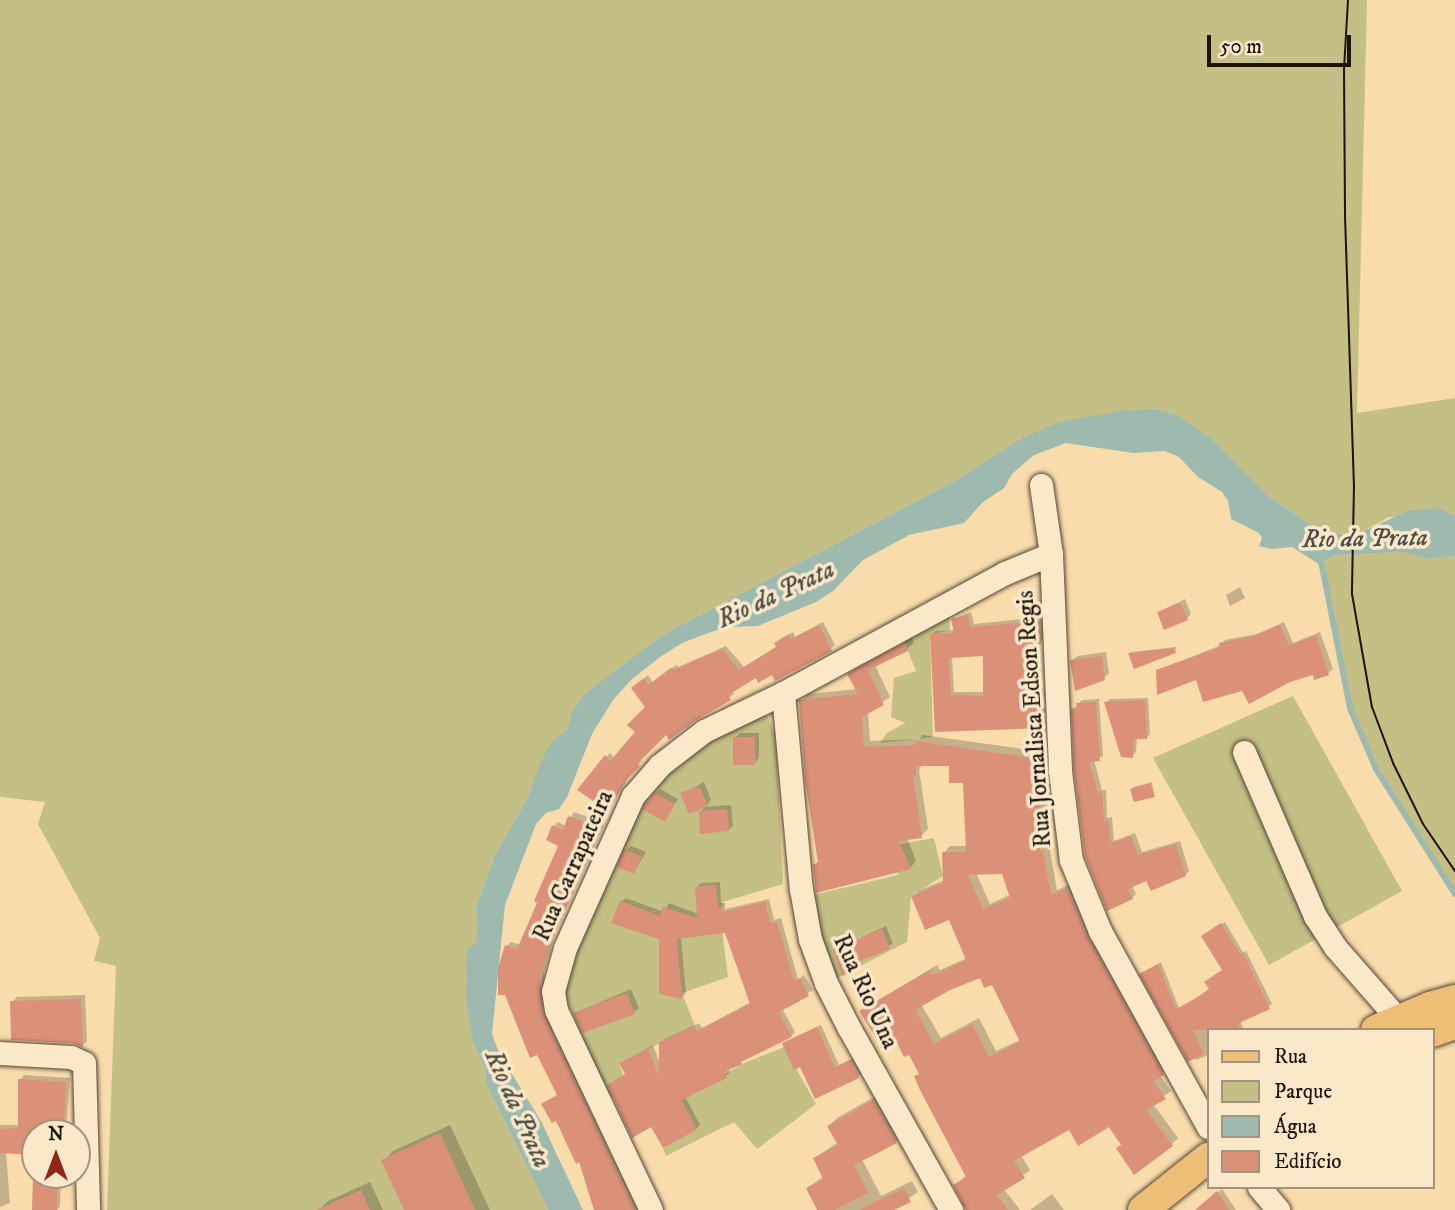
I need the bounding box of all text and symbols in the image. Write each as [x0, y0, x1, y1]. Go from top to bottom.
scale bar [1210, 21, 1354, 65]
text: 50 m [1220, 34, 1262, 60]
water label: Rio da Prata [1302, 522, 1428, 556]
water label: Rio da Prata [712, 554, 840, 636]
street label: Rua Jornalista Edson Regis [1012, 589, 1058, 849]
street label: Rua Carrapateira [528, 786, 620, 946]
street label: Rua Rio Una [826, 930, 904, 1054]
legend [1206, 1028, 1434, 1189]
text: Rua [1274, 1044, 1307, 1070]
water label: Rio da Prata [477, 1045, 557, 1173]
text: Parque [1274, 1079, 1332, 1105]
text: Água [1274, 1114, 1317, 1140]
north arrow [21, 1119, 91, 1189]
text: N [48, 1123, 64, 1146]
text: Edifício [1274, 1149, 1342, 1175]

